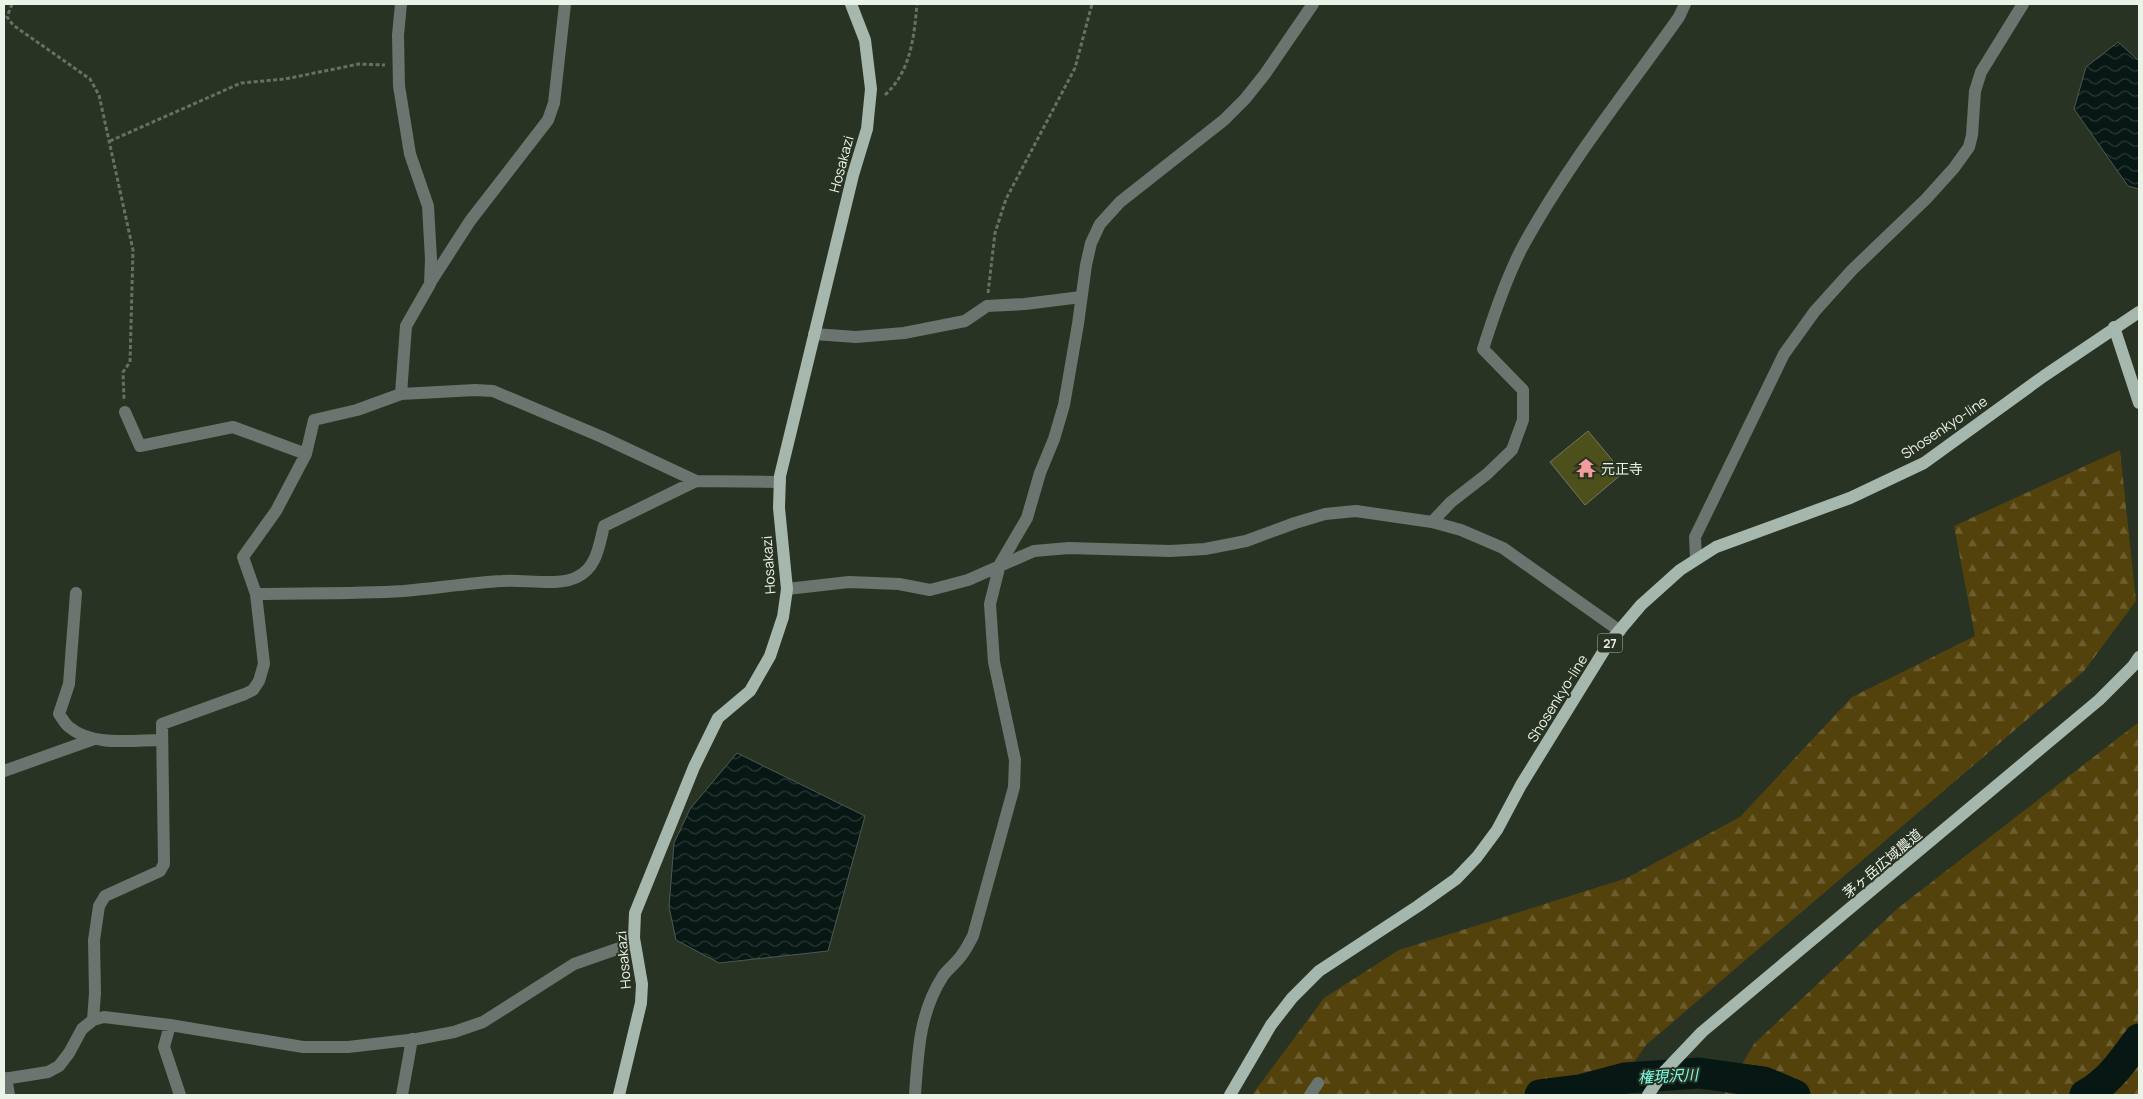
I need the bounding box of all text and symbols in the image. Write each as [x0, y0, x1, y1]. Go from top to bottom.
street label: Hosakazi [824, 133, 858, 195]
street label: Shosenkyo-line [1897, 391, 1991, 463]
temple icon: 元正寺 [1575, 457, 1597, 479]
place label: 元正寺 [1601, 459, 1643, 478]
street label: Hosakazi [756, 535, 780, 595]
road number: 27 [1598, 634, 1622, 652]
street label: Shosenkyo-line [1522, 651, 1592, 745]
street label: 茅ヶ岳広域農道 [1838, 824, 1926, 902]
street label: Hosakazi [611, 930, 635, 990]
water label: 権現沢川 [1637, 1064, 1700, 1088]

